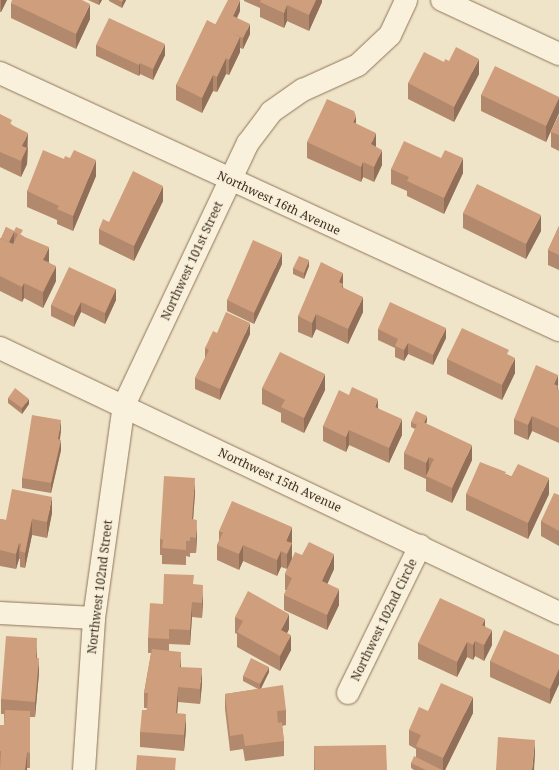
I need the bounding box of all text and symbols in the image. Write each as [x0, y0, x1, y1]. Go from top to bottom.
street label: Northwest 16th Avenue [215, 168, 343, 238]
street label: Northwest 101st Street [158, 199, 226, 323]
street label: Northwest 15th Avenue [216, 445, 344, 515]
street label: Northwest 102nd Street [85, 519, 115, 655]
street label: Northwest 102nd Circle [348, 556, 420, 684]

